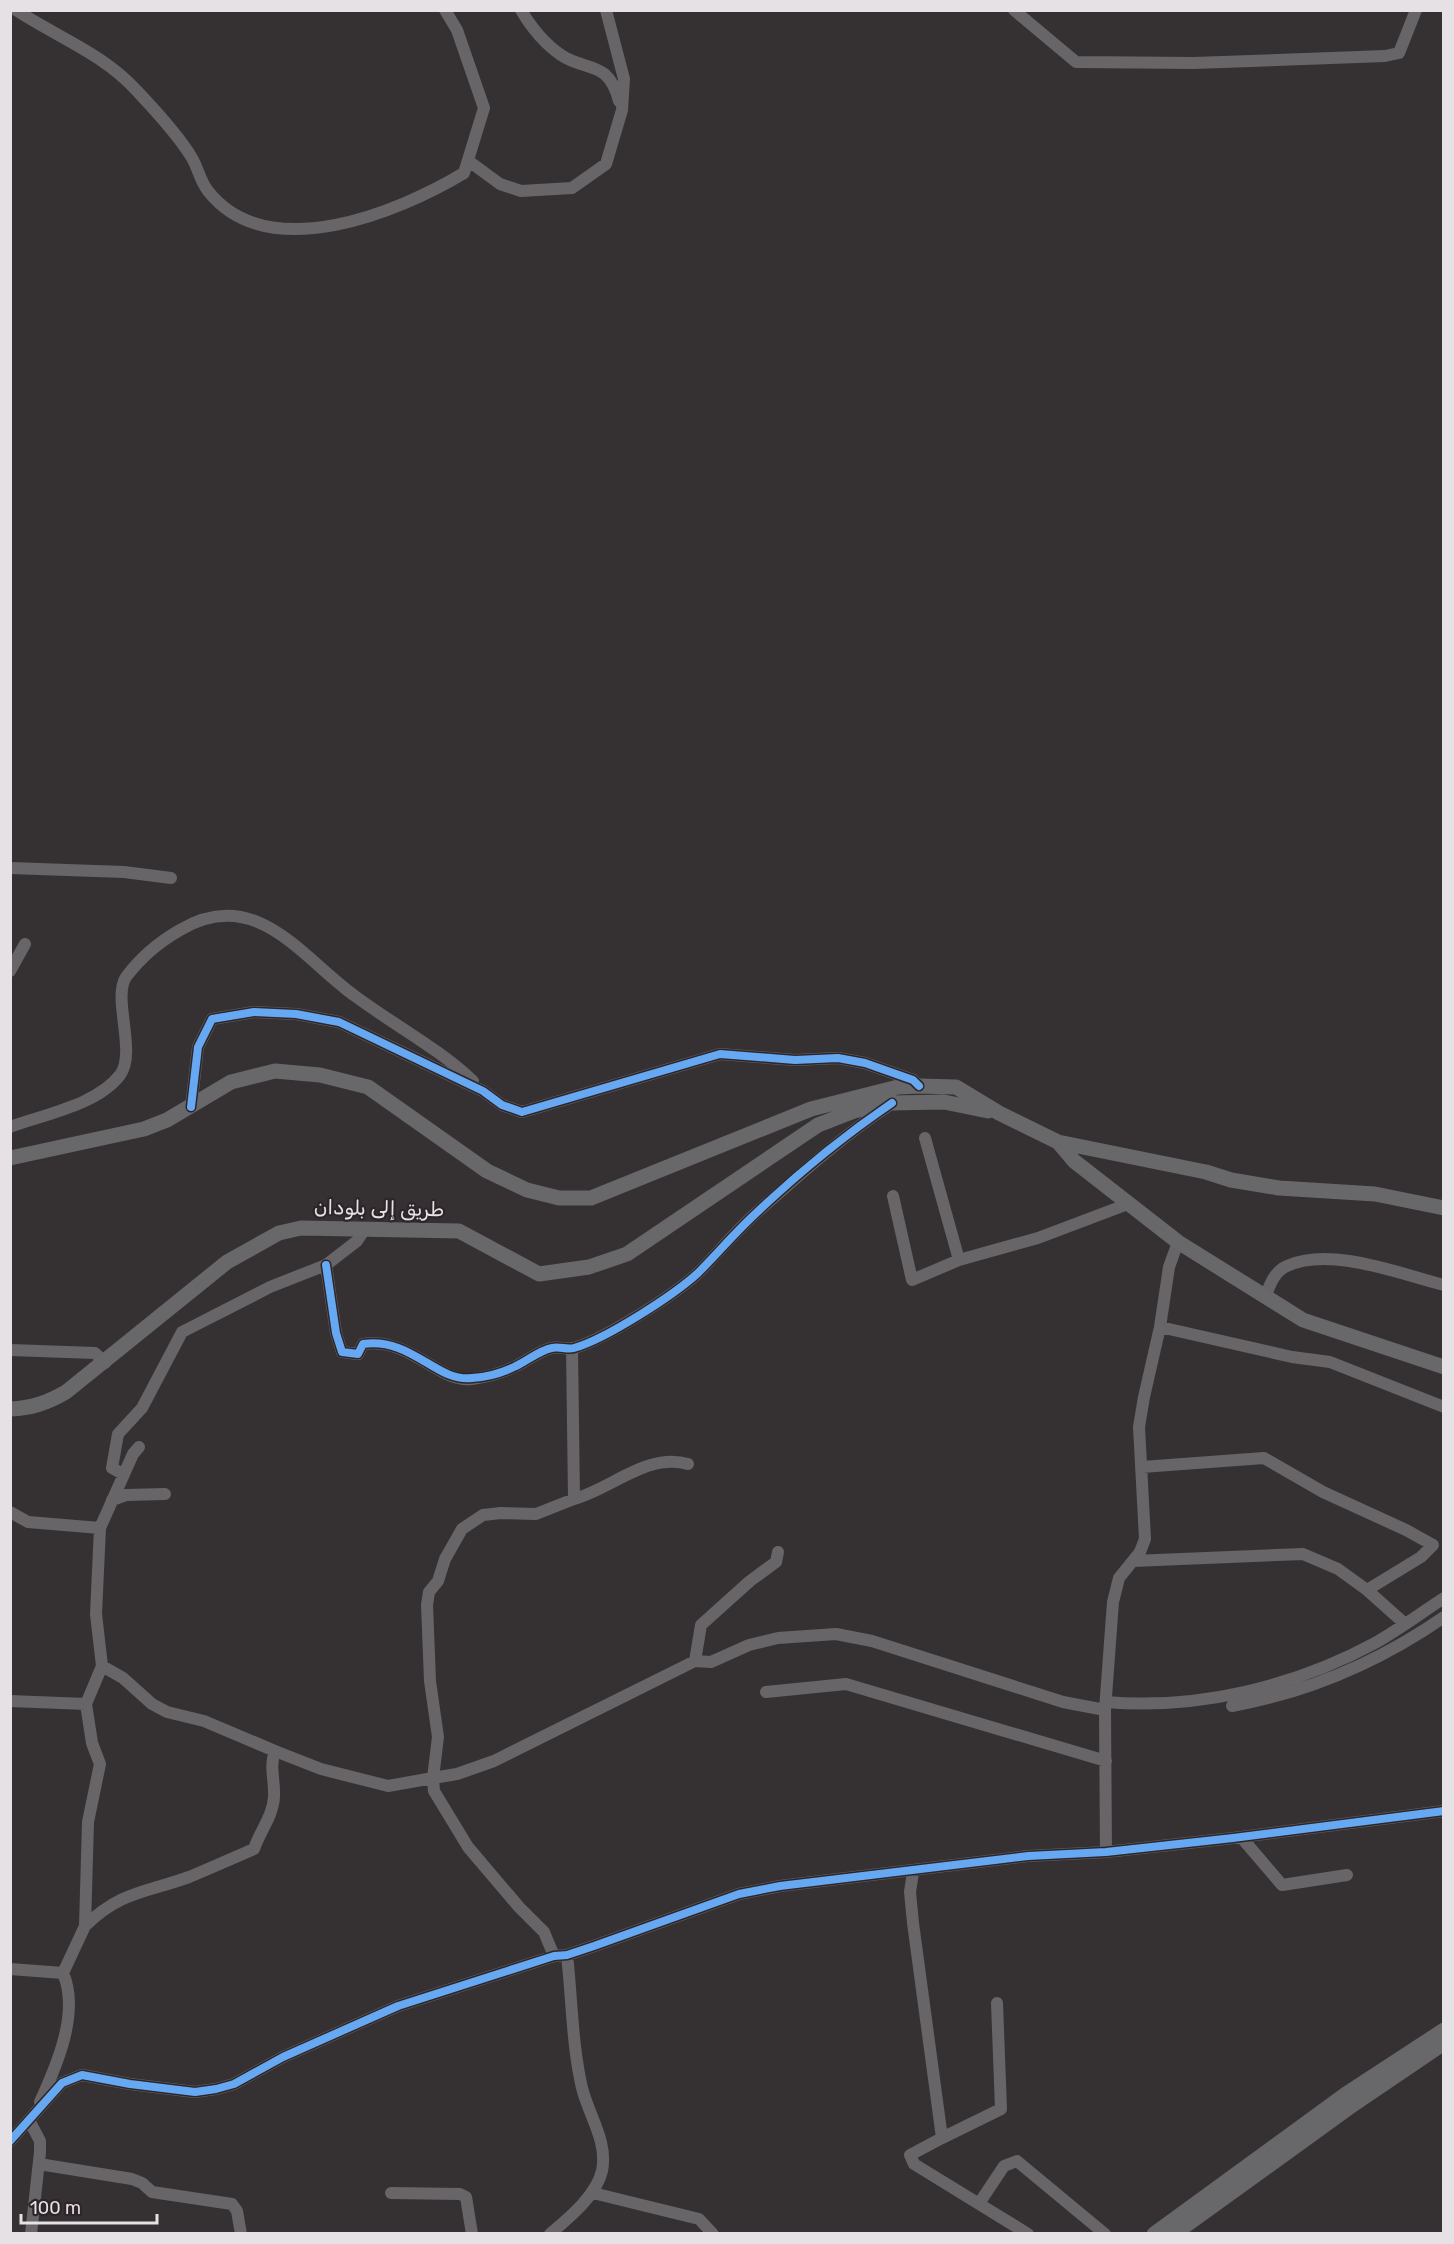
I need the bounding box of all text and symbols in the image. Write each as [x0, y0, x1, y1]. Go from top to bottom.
street label: طريق إلى بلودان [314, 1195, 444, 1221]
scale bar [21, 2187, 158, 2225]
text: 100 m [30, 2197, 81, 2219]

